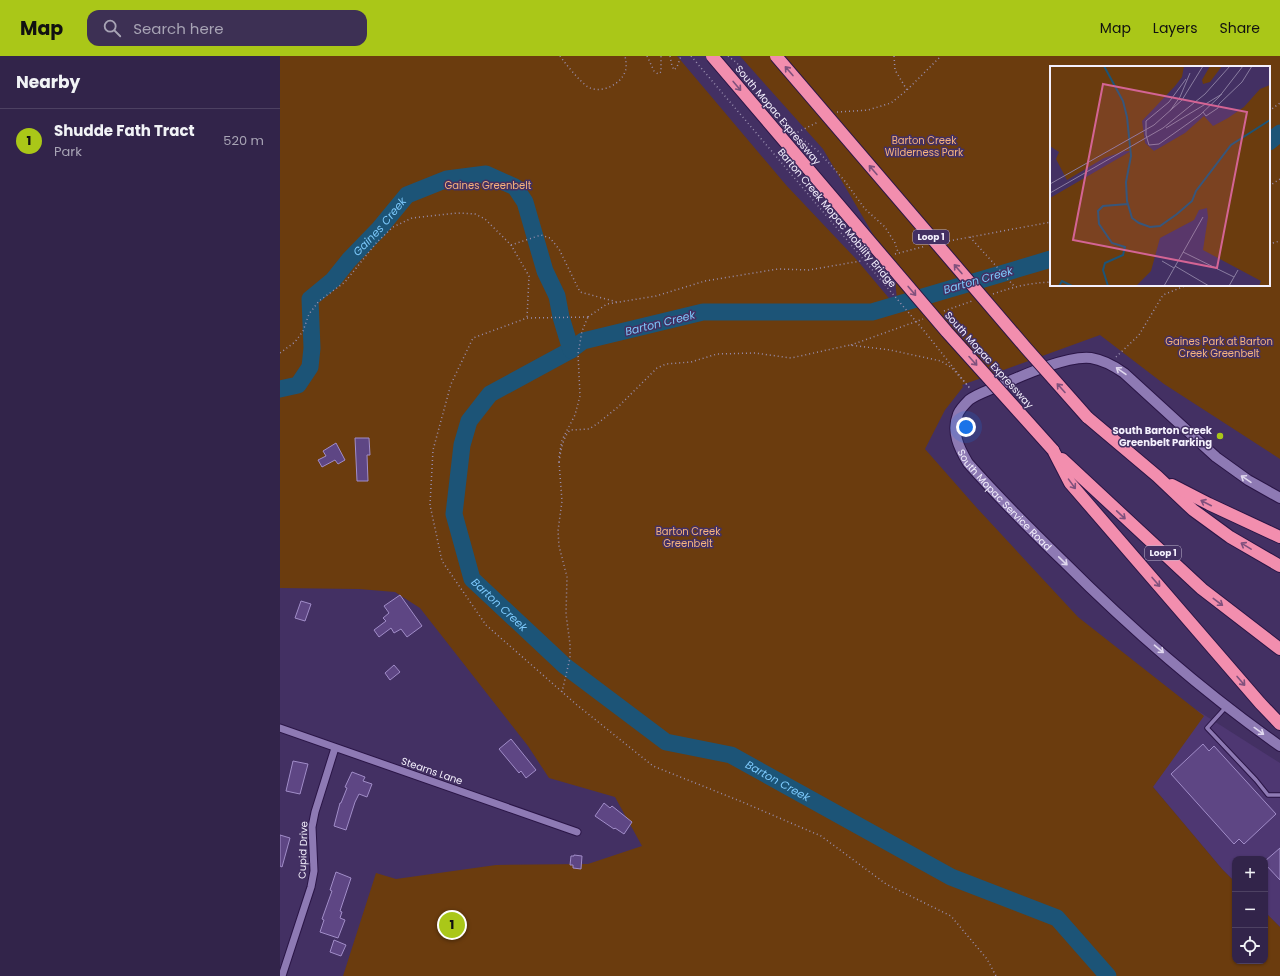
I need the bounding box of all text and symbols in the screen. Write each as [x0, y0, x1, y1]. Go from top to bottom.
search box [87, 10, 367, 46]
text: Map [20, 15, 63, 42]
icon: search [101, 17, 123, 39]
text: Search here [133, 18, 224, 39]
text: Map [1100, 18, 1131, 38]
text: Layers [1153, 18, 1197, 38]
text: Share [1219, 18, 1260, 38]
street label: South Mopac Expressway [732, 62, 825, 168]
one-way arrow [785, 66, 794, 76]
inset map [1050, 66, 1270, 286]
text: Nearby [16, 70, 80, 94]
one-way arrow [733, 80, 742, 91]
text: Shudde Fath Tract [54, 120, 195, 141]
text: 1 [27, 131, 31, 150]
text: 520 m [223, 131, 264, 150]
park label: Barton Creek Wilderness Park [885, 133, 964, 160]
text: Park [54, 142, 82, 161]
street label: Barton Creek Mopac Mobility Bridge [774, 145, 900, 291]
one-way arrow [869, 164, 878, 175]
park label: Gaines Greenbelt [445, 178, 532, 193]
water label: Gaines Creek [349, 193, 411, 259]
road number: Loop 1 [913, 230, 949, 244]
water label: Barton Creek [941, 262, 1016, 298]
one-way arrow [953, 263, 962, 274]
one-way arrow [908, 286, 917, 296]
water label: Barton Creek [623, 306, 698, 339]
street label: South Mopac Expressway [941, 308, 1037, 412]
park label: Gaines Park at Barton Creek Greenbelt [1165, 334, 1273, 361]
one-way arrow [969, 356, 978, 366]
one-way arrow [1115, 367, 1126, 375]
one-way arrow [1057, 383, 1066, 393]
your location [956, 417, 976, 437]
place label: South Barton Creek Greenbelt Parking [1112, 423, 1213, 450]
marker: South Barton Creek Greenbelt Parking [1215, 431, 1225, 441]
street label: South Mopac Service Road [954, 446, 1055, 554]
one-way arrow [1241, 474, 1252, 483]
one-way arrow [1067, 478, 1076, 489]
one-way arrow [1201, 499, 1213, 506]
one-way arrow [1116, 511, 1127, 520]
park label: Barton Creek Greenbelt [656, 524, 721, 551]
one-way arrow [1240, 542, 1252, 550]
road number: Loop 1 [1145, 546, 1181, 560]
one-way arrow [1058, 556, 1068, 566]
water label: Barton Creek [468, 574, 532, 636]
one-way arrow [1152, 577, 1161, 588]
one-way arrow [1213, 598, 1224, 606]
one-way arrow [1153, 645, 1164, 654]
one-way arrow [1236, 676, 1245, 686]
one-way arrow [1254, 727, 1265, 736]
street label: Stearns Lane [399, 753, 465, 789]
water label: Barton Creek [743, 757, 814, 806]
street label: Cupid Drive [294, 821, 312, 879]
map controls [1232, 856, 1268, 964]
button: + [1232, 856, 1268, 892]
button: − [1232, 892, 1268, 928]
pin: 1 [439, 910, 465, 940]
button: locate [1232, 928, 1268, 964]

